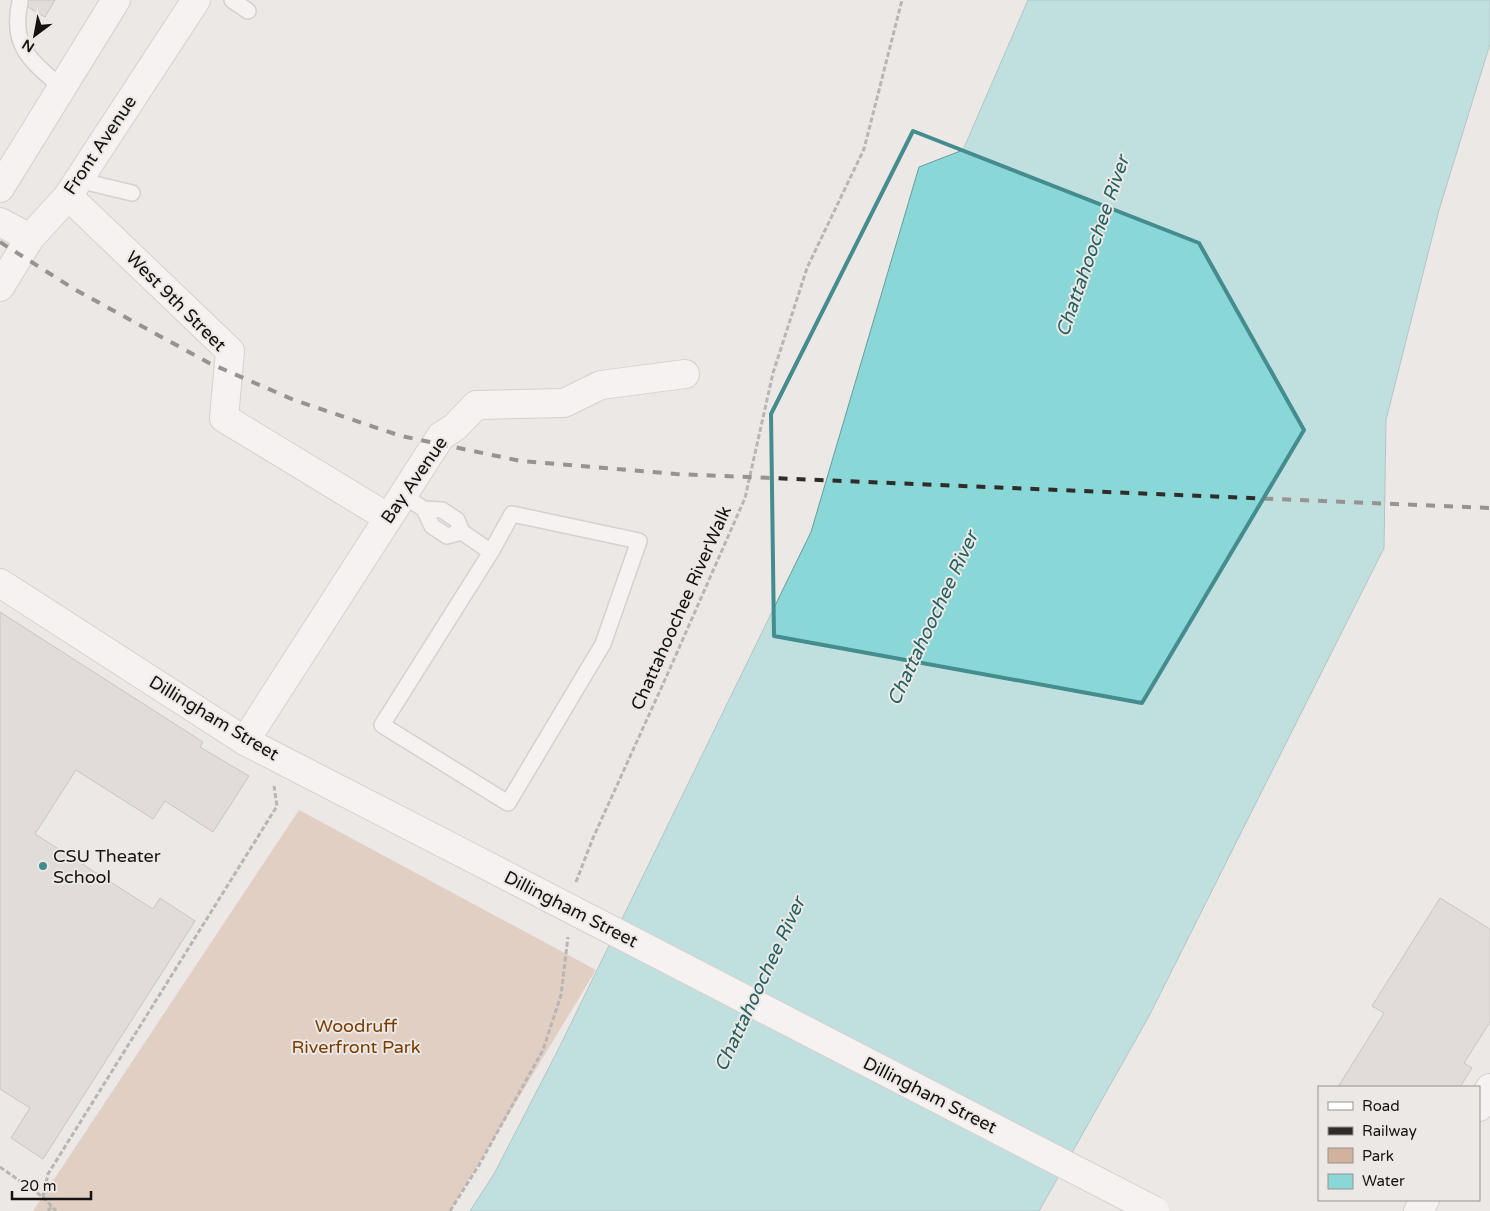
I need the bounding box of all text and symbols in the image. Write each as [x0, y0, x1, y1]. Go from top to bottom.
north arrow [10, 10, 60, 60]
text: N [19, 35, 38, 56]
street label: Front Avenue [59, 91, 141, 199]
water label: Chattahoochee River [1052, 151, 1135, 339]
street label: West 9th Street [121, 246, 231, 356]
street label: Bay Avenue [376, 432, 452, 528]
street label: Chattahoochee RiverWalk [626, 502, 736, 714]
water label: Chattahoochee River [883, 525, 984, 709]
street label: Dillingham Street [145, 671, 283, 765]
place label: CSU Theater School [53, 845, 161, 888]
marker: CSU Theater School [37, 860, 49, 872]
street label: Dillingham Street [500, 866, 642, 952]
water label: Chattahoochee River [710, 891, 811, 1075]
park label: Woodruff Riverfront Park [292, 1015, 421, 1058]
street label: Dillingham Street [859, 1052, 1001, 1138]
legend [1318, 1086, 1480, 1201]
text: Road [1362, 1097, 1400, 1115]
text: Railway [1362, 1122, 1417, 1140]
text: Park [1362, 1147, 1394, 1165]
scale bar [12, 1168, 91, 1200]
text: Water [1362, 1172, 1405, 1190]
text: 20 m [20, 1177, 57, 1195]

